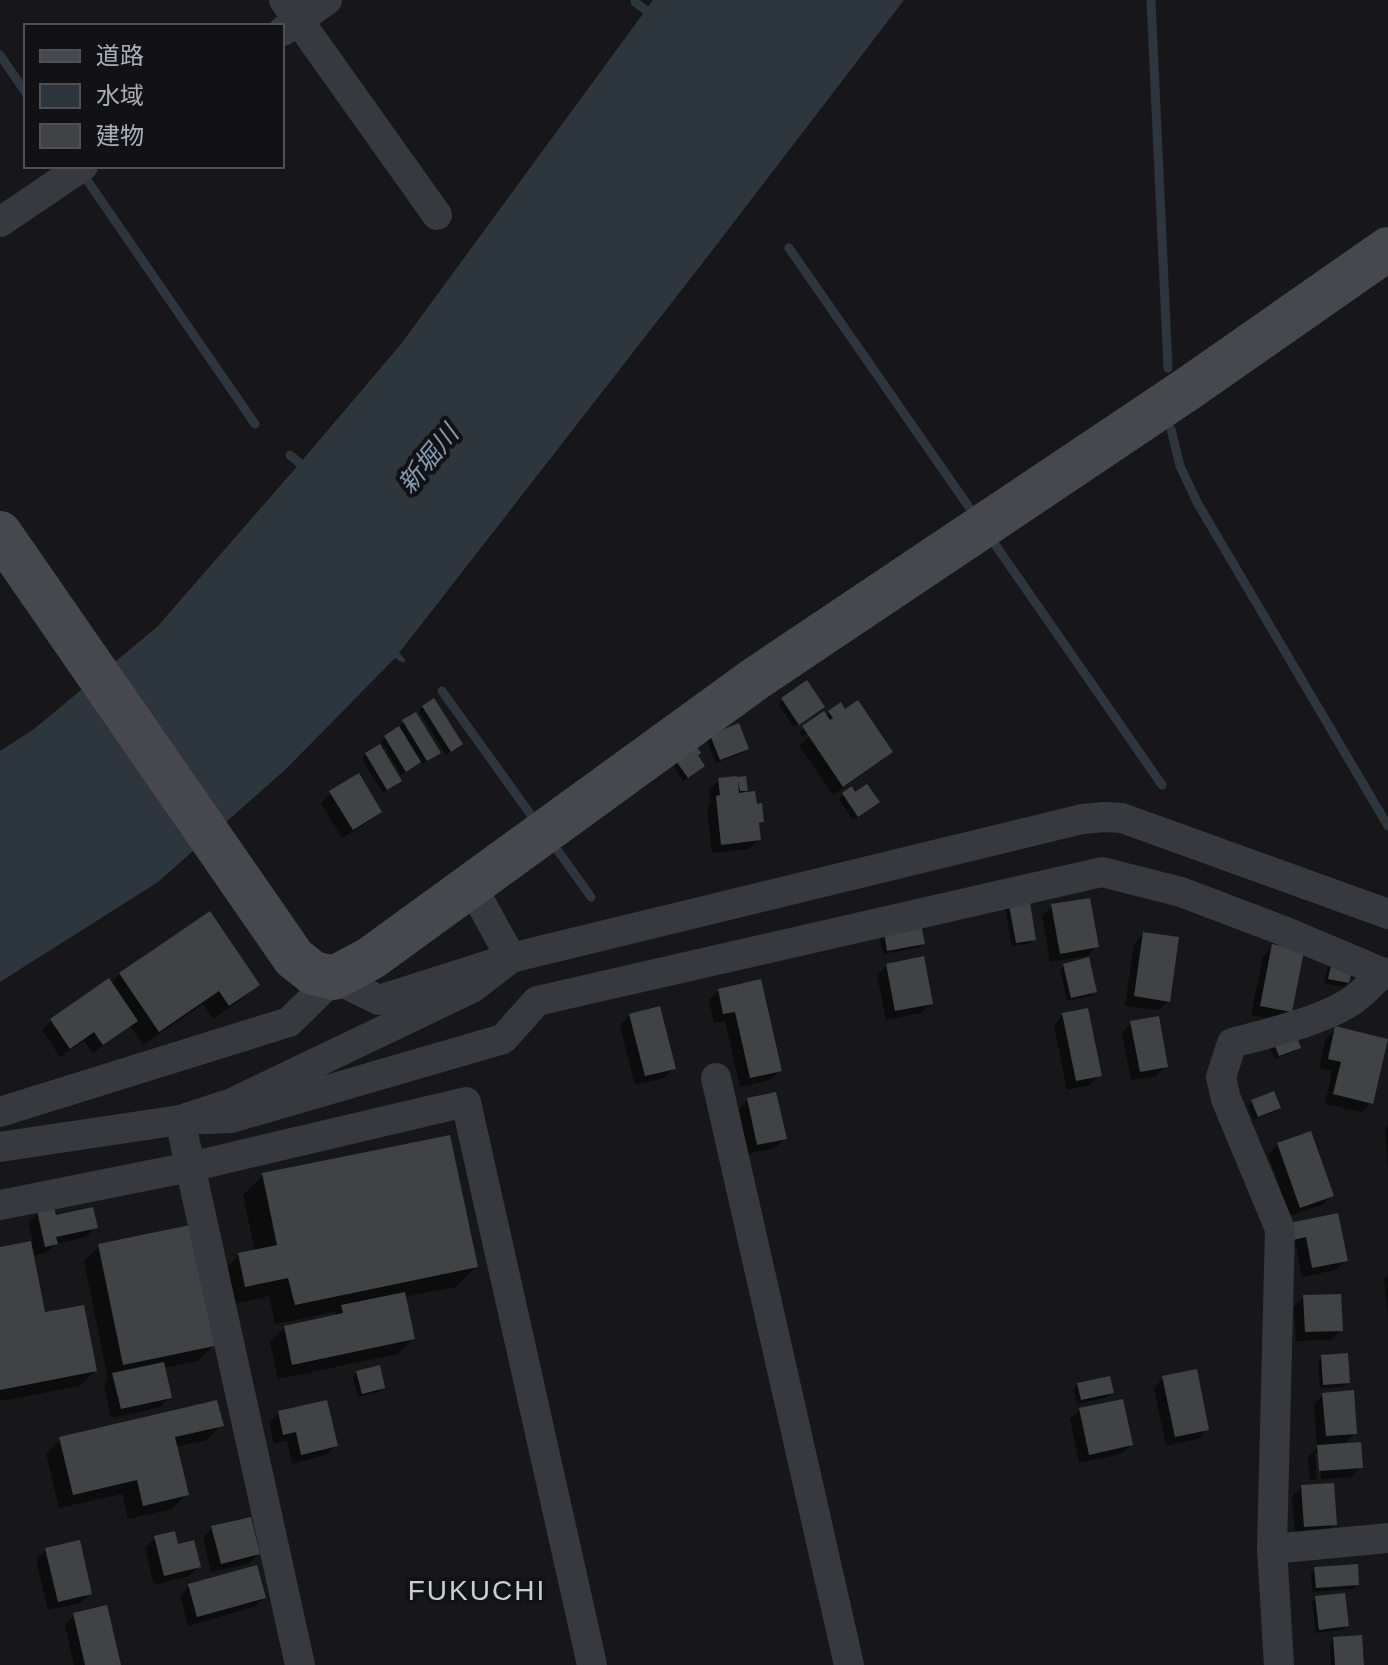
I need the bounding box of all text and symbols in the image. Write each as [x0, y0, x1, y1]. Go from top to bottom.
legend [24, 24, 284, 168]
text: 道路 [96, 42, 144, 69]
text: 水域 [96, 82, 144, 109]
text: 建物 [96, 122, 144, 149]
water label: 新堀川 [392, 417, 466, 499]
district label: FUKUCHI [408, 1575, 546, 1606]

